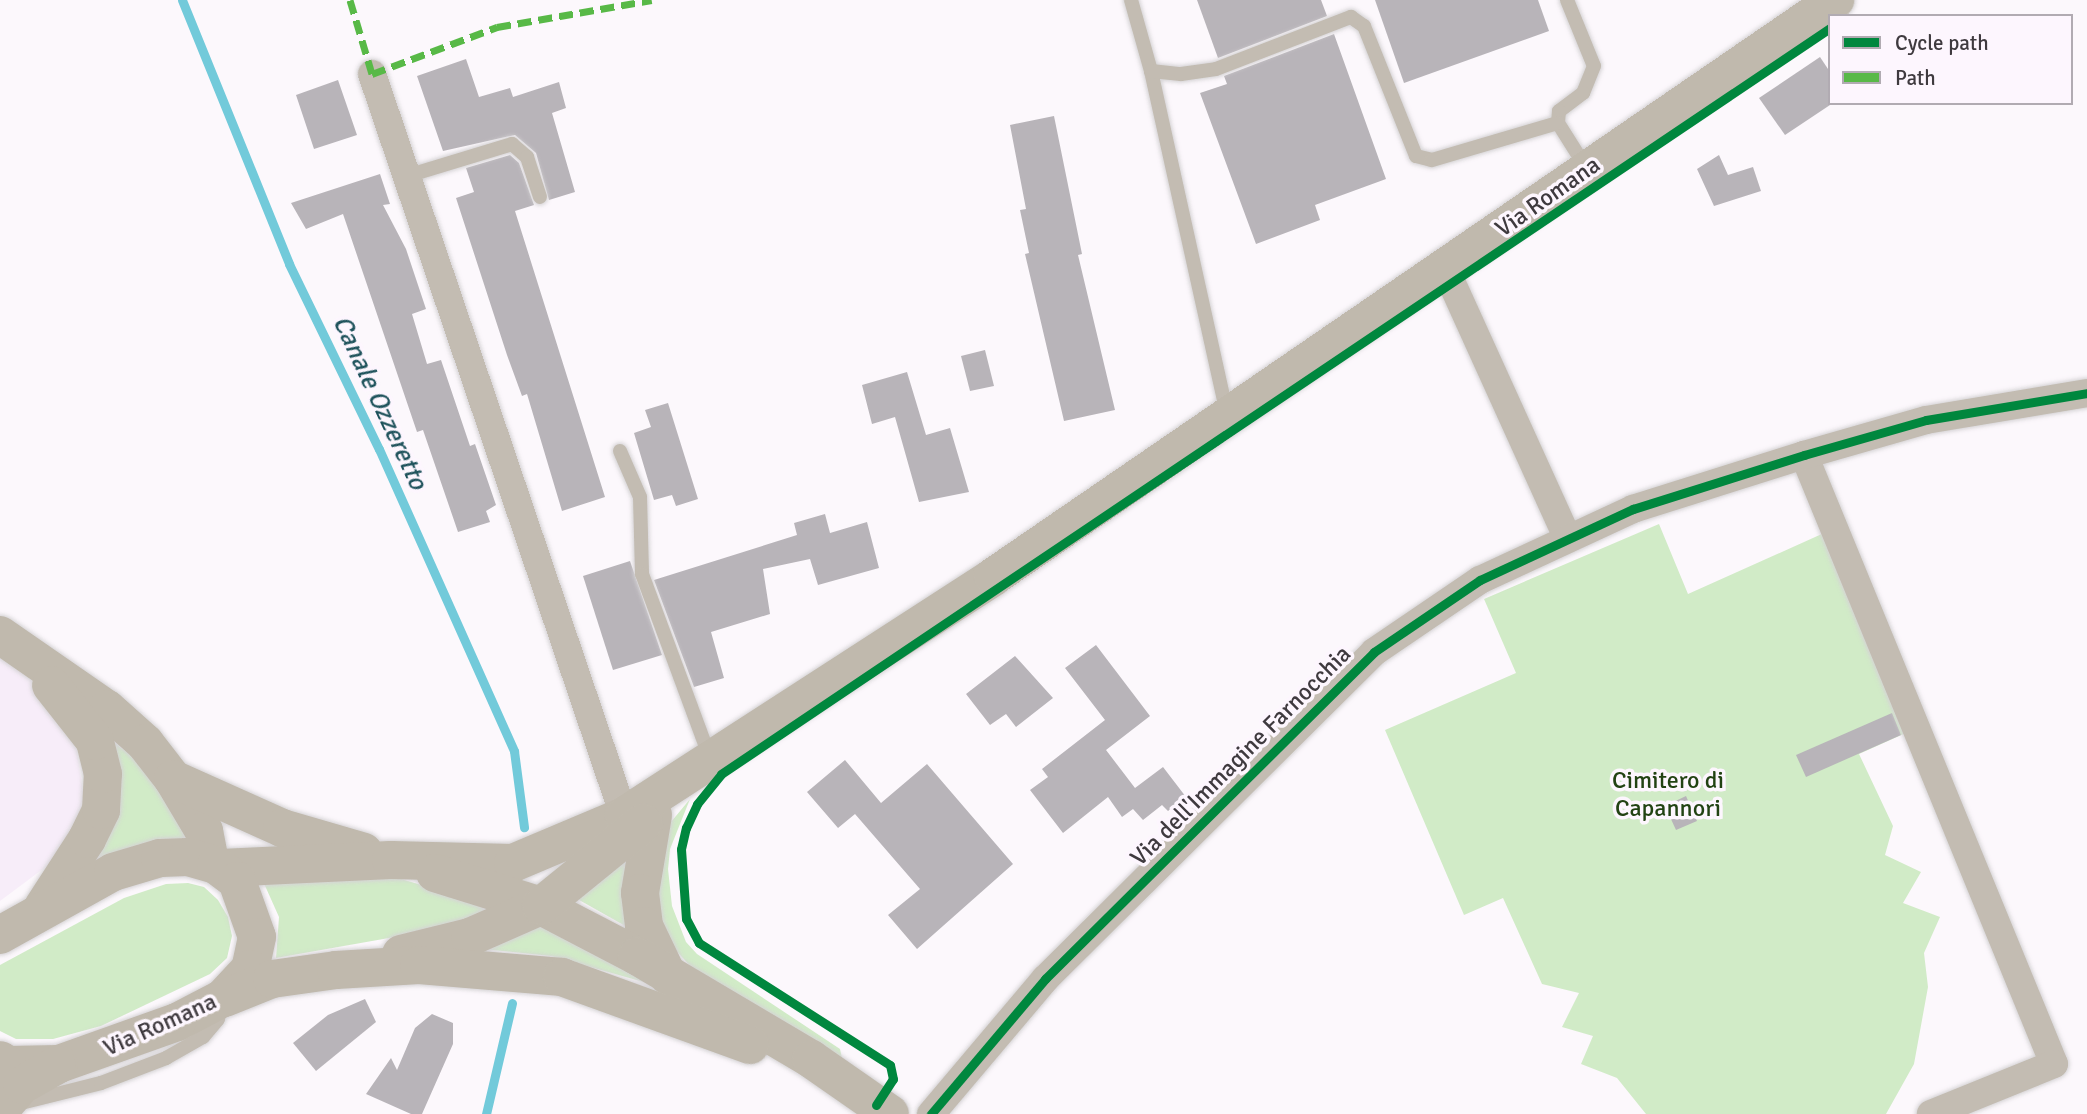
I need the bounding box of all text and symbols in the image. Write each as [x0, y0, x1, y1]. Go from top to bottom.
legend [1828, 14, 2073, 105]
text: Cycle path [1895, 30, 1989, 56]
text: Path [1895, 65, 1936, 91]
street label: Via Romana [1490, 151, 1606, 243]
water label: Canale Ozzeretto [325, 311, 433, 495]
street label: Via dell'Immagine Farnocchia [1125, 640, 1357, 872]
park label: Cimitero di Capannori [1612, 767, 1724, 823]
street label: Via Romana [99, 987, 221, 1063]

